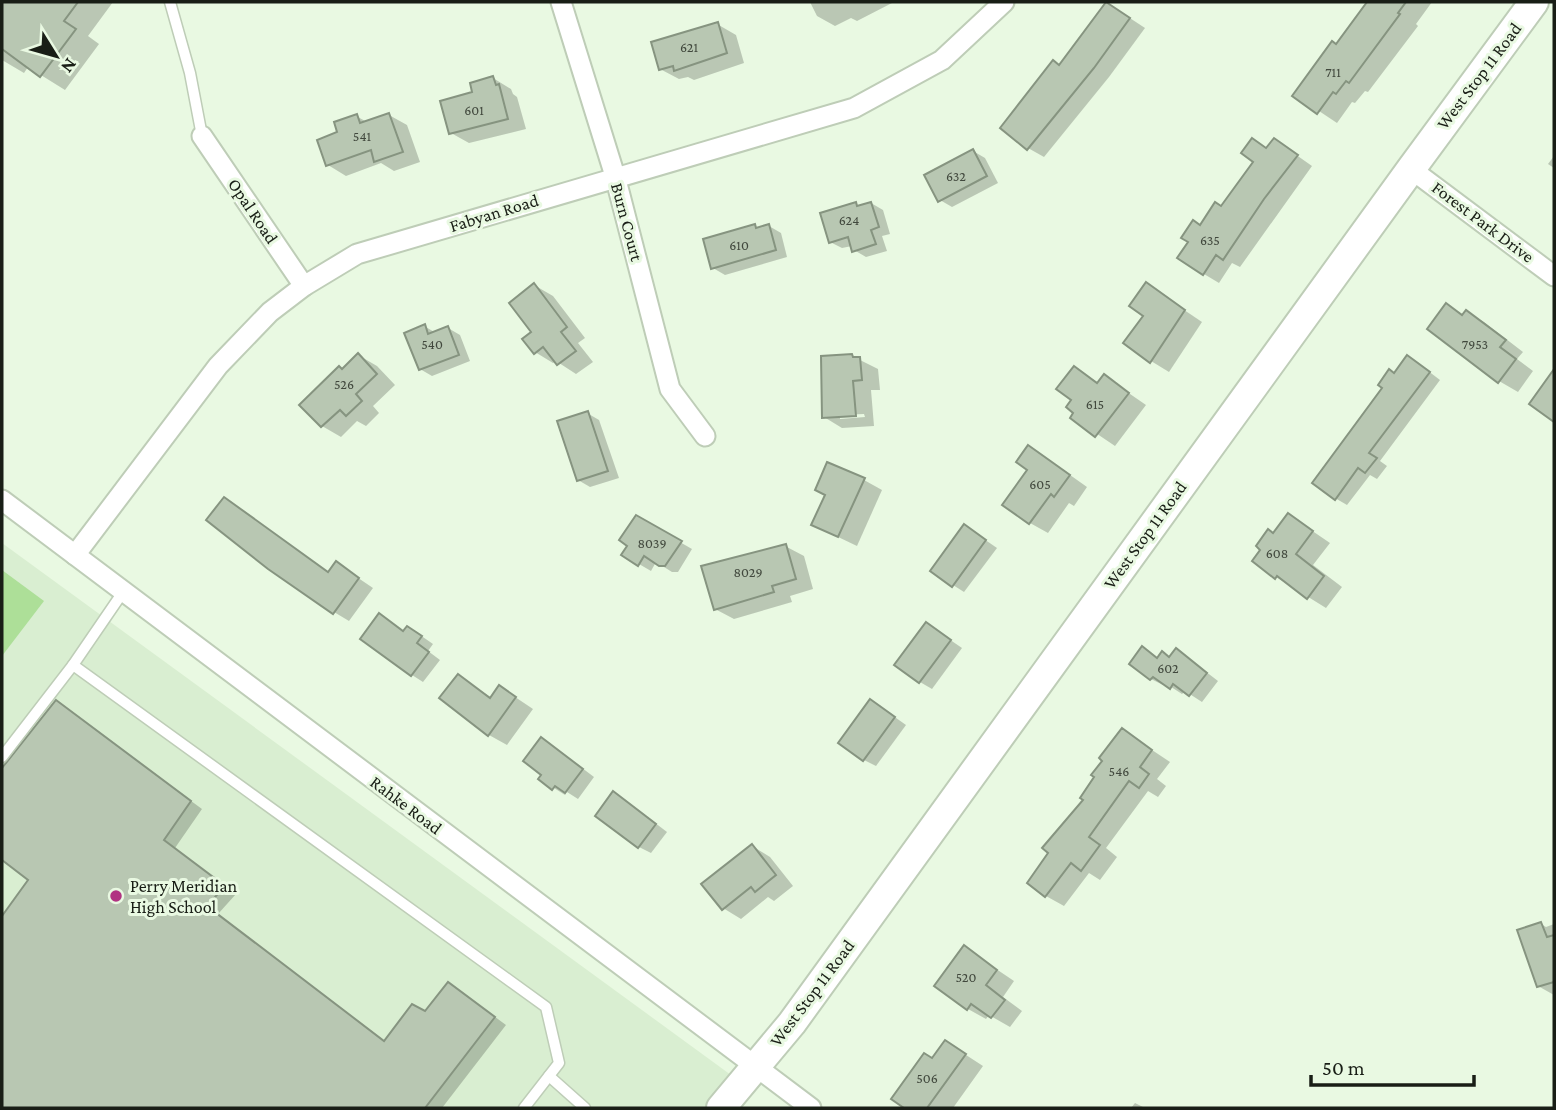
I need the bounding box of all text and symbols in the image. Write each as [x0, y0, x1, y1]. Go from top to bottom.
street label: West Stop 11 Road [1433, 18, 1526, 133]
north arrow [21, 21, 91, 91]
house number: 621 [680, 39, 698, 55]
text: N [57, 54, 81, 77]
house number: 711 [1325, 64, 1341, 80]
house number: 601 [464, 102, 484, 118]
house number: 541 [353, 128, 372, 144]
house number: 632 [946, 168, 966, 184]
street label: Opal Road [224, 175, 282, 248]
street label: Forest Park Drive [1428, 177, 1538, 267]
street label: Burn Court [607, 181, 647, 264]
street label: Fabyan Road [447, 190, 541, 236]
house number: 624 [839, 212, 859, 228]
house number: 635 [1200, 232, 1220, 248]
house number: 610 [729, 237, 749, 253]
house number: 540 [421, 336, 443, 352]
house number: 7953 [1462, 336, 1488, 352]
house number: 526 [334, 376, 354, 392]
house number: 615 [1086, 396, 1104, 412]
house number: 605 [1029, 476, 1051, 492]
street label: West Stop 11 Road [1099, 477, 1191, 593]
house number: 8039 [638, 535, 667, 551]
house number: 608 [1266, 545, 1288, 561]
house number: 8029 [733, 564, 763, 580]
house number: 602 [1157, 660, 1179, 676]
house number: 546 [1109, 763, 1129, 779]
street label: Rahke Road [366, 772, 446, 839]
place label: Perry Meridian High School [130, 876, 238, 917]
marker: Perry Meridian High School [108, 888, 124, 904]
street label: West Stop 11 Road [766, 935, 859, 1050]
house number: 520 [956, 969, 977, 985]
scale bar [1311, 1044, 1474, 1088]
text: 50 m [1322, 1056, 1365, 1080]
house number: 506 [916, 1070, 938, 1086]

